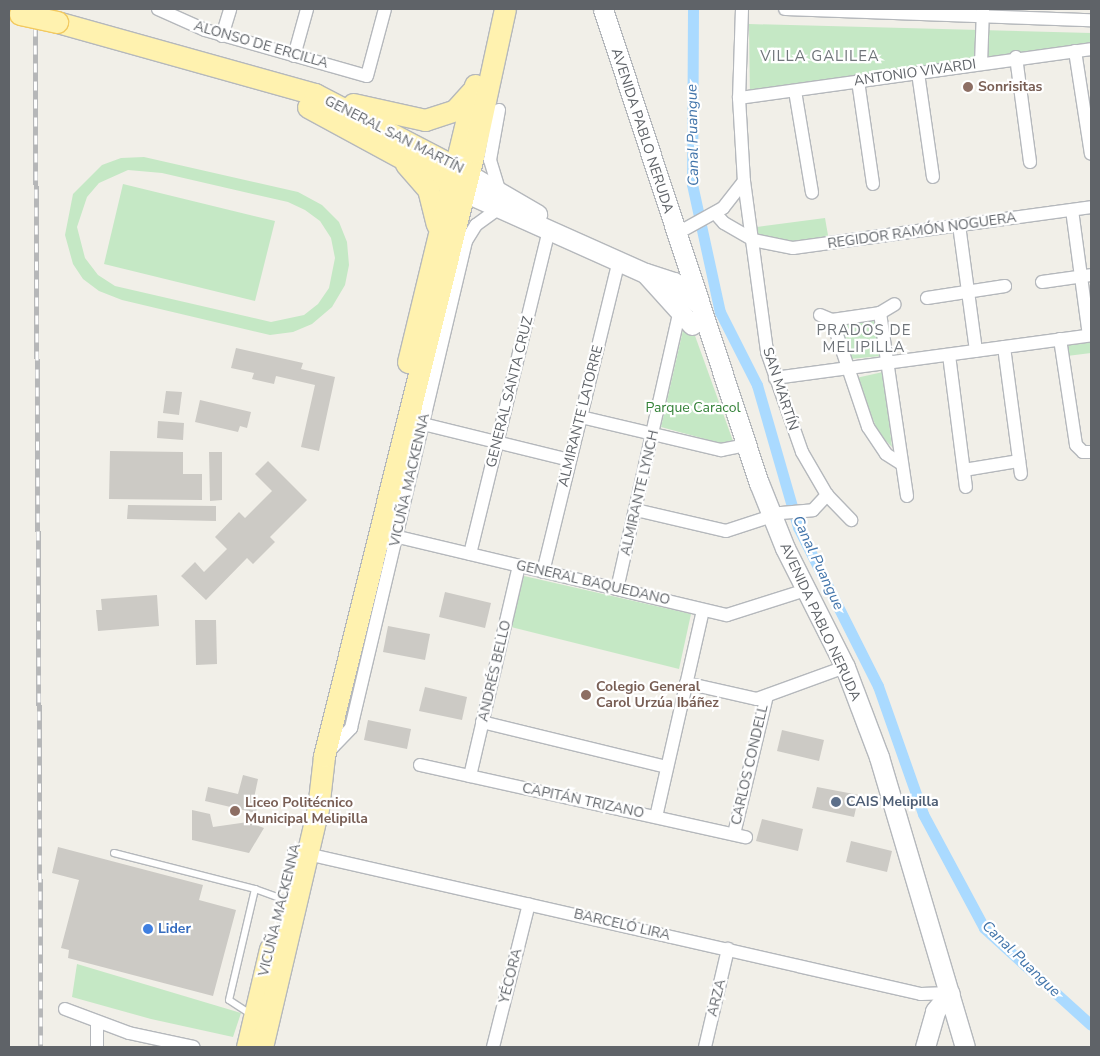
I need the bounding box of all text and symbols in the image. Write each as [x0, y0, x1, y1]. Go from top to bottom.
street label: ALONSO DE ERCILLA [192, 18, 330, 72]
street label: AVENIDA PABLO NERUDA [607, 46, 677, 216]
district label: VILLA GALILEA [759, 48, 881, 66]
street label: ANTONIO VIVARDI [853, 56, 977, 90]
place label: Sonrisitas [978, 79, 1042, 95]
marker: Sonrisitas [962, 81, 974, 93]
water label: Canal Puangue [683, 84, 703, 186]
street label: GENERAL SAN MARTÍN [322, 93, 466, 177]
street label: REGIDOR RAMÓN NOGUERA [827, 209, 1017, 253]
street label: GENERAL SANTA CRUZ [483, 315, 537, 469]
district label: PRADOS DE MELIPILLA [815, 321, 913, 356]
street label: ALMIRANTE LATORRE [555, 344, 607, 488]
street label: SAN MARTÍN [759, 345, 801, 433]
park label: Parque Caracol [645, 400, 741, 416]
street label: VICUÑA MACKENNA [386, 412, 434, 548]
street label: ALMIRANTE LYNCH [617, 429, 663, 557]
water label: Canal Puangue [788, 513, 848, 613]
street label: AVENIDA PABLO NERUDA [776, 540, 864, 704]
street label: GENERAL BAQUEDANO [514, 557, 672, 609]
street label: ANDRÉS BELLO [475, 619, 515, 723]
place label: Colegio General Carol Urzúa Ibáñez [596, 679, 719, 712]
marker: Colegio General Carol Urzúa Ibáñez [580, 689, 592, 701]
street label: CARLOS CONDELL [728, 703, 772, 827]
street label: CAPITÁN TRIZANO [521, 780, 645, 822]
place label: CAIS Melipilla [846, 794, 939, 810]
place label: Liceo Politécnico Municipal Melipilla [245, 795, 368, 828]
marker: CAIS Melipilla [830, 796, 842, 808]
marker: Liceo Politécnico Municipal Melipilla [229, 805, 241, 817]
street label: VICUÑA MACKENNA [255, 842, 305, 978]
street label: BARCELÓ LIRA [572, 906, 672, 944]
water label: Canal Puangue [978, 917, 1064, 1001]
place label: Lider [158, 921, 191, 937]
marker: Lider [142, 923, 154, 935]
street label: YÉCORA [496, 947, 526, 1005]
street label: ARZA [704, 978, 730, 1018]

